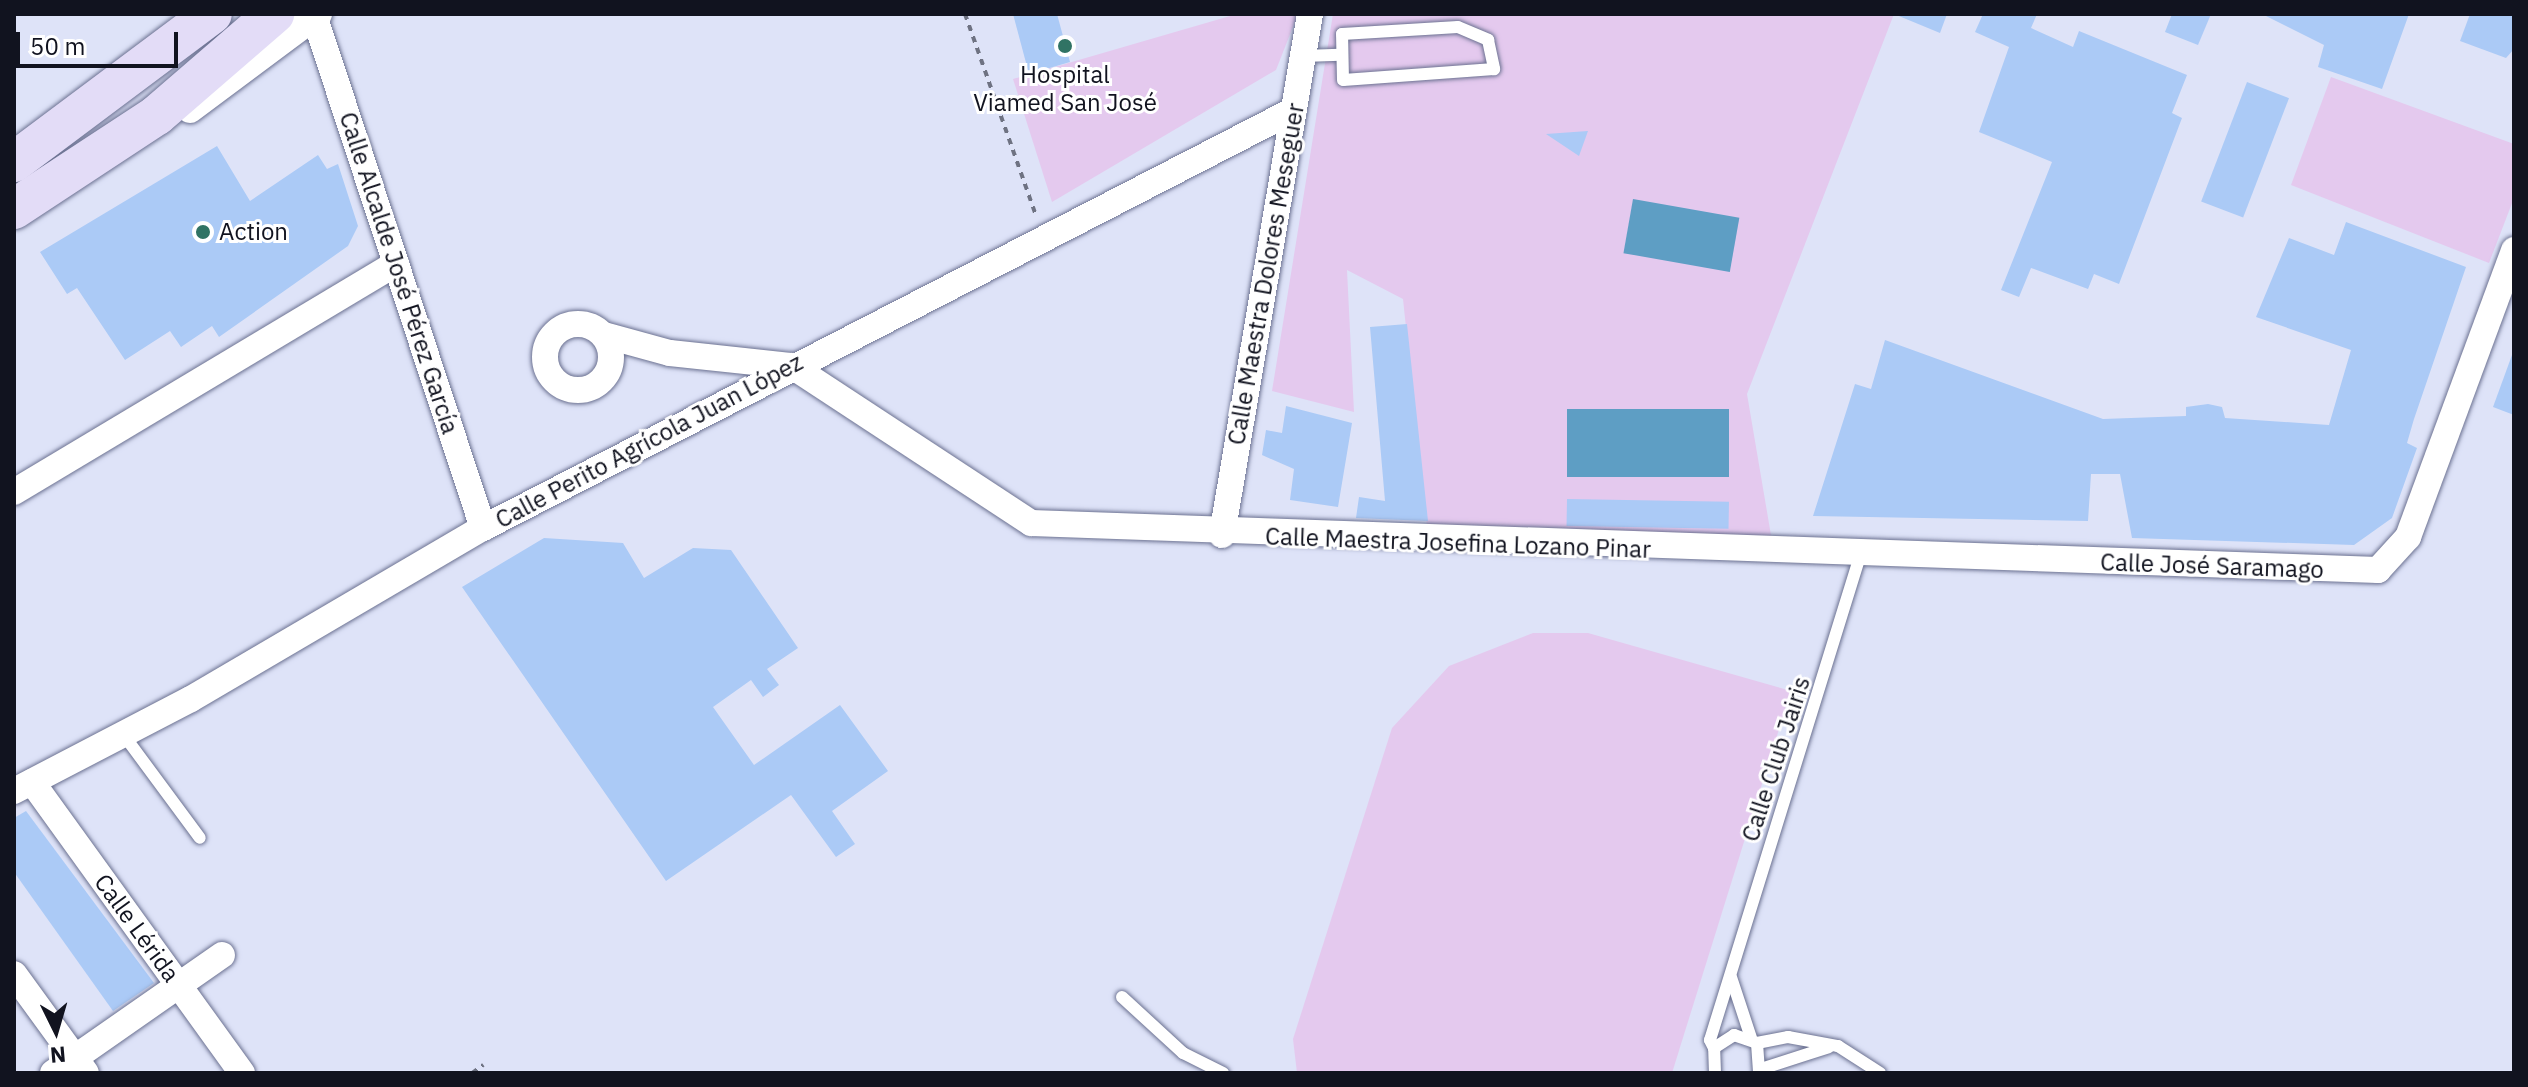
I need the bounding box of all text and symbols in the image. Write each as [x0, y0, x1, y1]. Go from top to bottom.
scale bar [20, 16, 182, 66]
text: 50 m [30, 30, 85, 62]
marker: Hospital Viamed San José [1054, 35, 1076, 57]
place label: Hospital Viamed San José [973, 61, 1157, 117]
street label: Calle Maestra Dolores Meseguer [1222, 101, 1310, 447]
street label: Calle Alcalde José Pérez García [333, 108, 465, 438]
place label: Action [219, 218, 288, 246]
marker: Action [194, 223, 212, 241]
street label: Calle Perito Agrícola Juan López [491, 348, 807, 534]
street label: Calle Maestra Josefina Lozano Pinar [1265, 522, 1651, 564]
street label: Calle José Saramago [2100, 548, 2324, 584]
street label: Calle Club Jairis [1736, 673, 1816, 845]
street label: Calle Lérida [88, 869, 186, 987]
north arrow [16, 991, 96, 1071]
text: N [49, 1040, 67, 1071]

